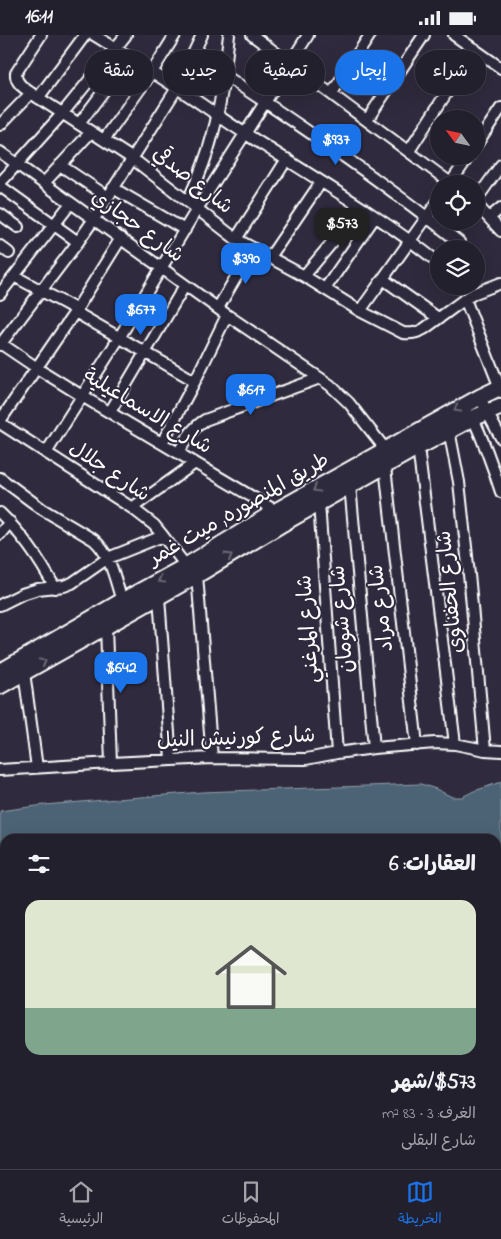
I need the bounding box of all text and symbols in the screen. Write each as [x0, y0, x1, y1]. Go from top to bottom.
text: 16:11 [25, 4, 53, 31]
chip: شقة [85, 50, 153, 95]
chip: جديد [163, 50, 235, 95]
chip: تصفية [245, 50, 325, 95]
chip: إيجار [335, 50, 405, 95]
chip: شراء [415, 50, 486, 95]
north arrow [430, 110, 485, 165]
map controls [430, 110, 485, 295]
pin: $937 [306, 123, 366, 166]
text: $937 [322, 128, 350, 152]
street label: شارع صدقي [145, 140, 239, 222]
button: locate [430, 175, 485, 230]
street label: شارع حجازي [84, 183, 190, 271]
pin: $573 [312, 207, 372, 250]
text: $573 [326, 212, 358, 236]
button: layers [430, 240, 485, 295]
pin: $390 [216, 243, 276, 285]
text: $390 [232, 247, 260, 271]
pin: $677 [111, 293, 171, 336]
text: $677 [126, 298, 156, 322]
street label: شارع الاسماعيلية [77, 362, 217, 462]
pin: $617 [221, 373, 281, 416]
text: $617 [237, 378, 265, 402]
one-way arrow [454, 403, 463, 413]
street label: شارع جلال [62, 434, 156, 510]
street label: طريق المنصوره, ميت غمر [141, 446, 335, 575]
one-way arrow [312, 483, 321, 493]
street label: شارع الحفناوى [430, 529, 472, 655]
one-way arrow [224, 552, 233, 562]
street label: شارع مراد [362, 563, 402, 653]
street label: شارع شومان [323, 564, 363, 674]
one-way arrow [157, 574, 166, 584]
street label: شارع المرغني [290, 574, 330, 684]
pin: $642 [91, 651, 151, 694]
text: $642 [105, 656, 137, 680]
one-way arrow [37, 658, 46, 668]
street label: شارع كورنيش النيل [156, 721, 316, 757]
icon: filters [25, 850, 53, 878]
text: العقارات: 6 [389, 850, 476, 880]
icon: home [206, 932, 296, 1022]
text: $573/شهر [393, 1068, 476, 1098]
text: الغرف: 3 · 83 m² [382, 1102, 476, 1126]
text: شارع البقلى [401, 1129, 476, 1153]
tab: الرئيسية [59, 1178, 103, 1231]
tab: المحفوظات [222, 1178, 279, 1231]
tab: الخريطة [398, 1178, 442, 1231]

